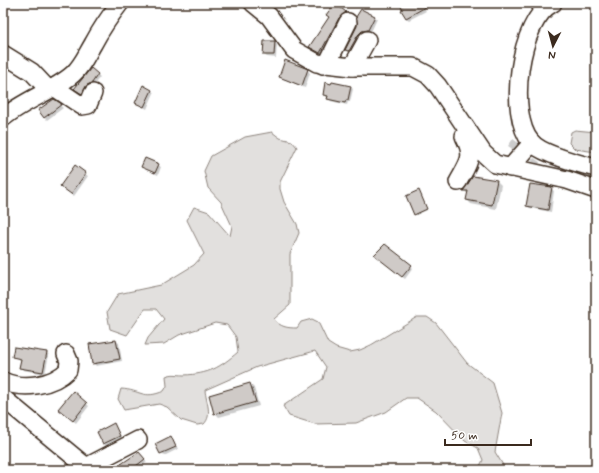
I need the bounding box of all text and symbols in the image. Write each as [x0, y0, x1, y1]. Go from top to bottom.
north arrow [533, 26, 573, 66]
text: N [548, 48, 556, 62]
scale bar [445, 421, 531, 447]
text: 50 m [451, 428, 478, 444]

